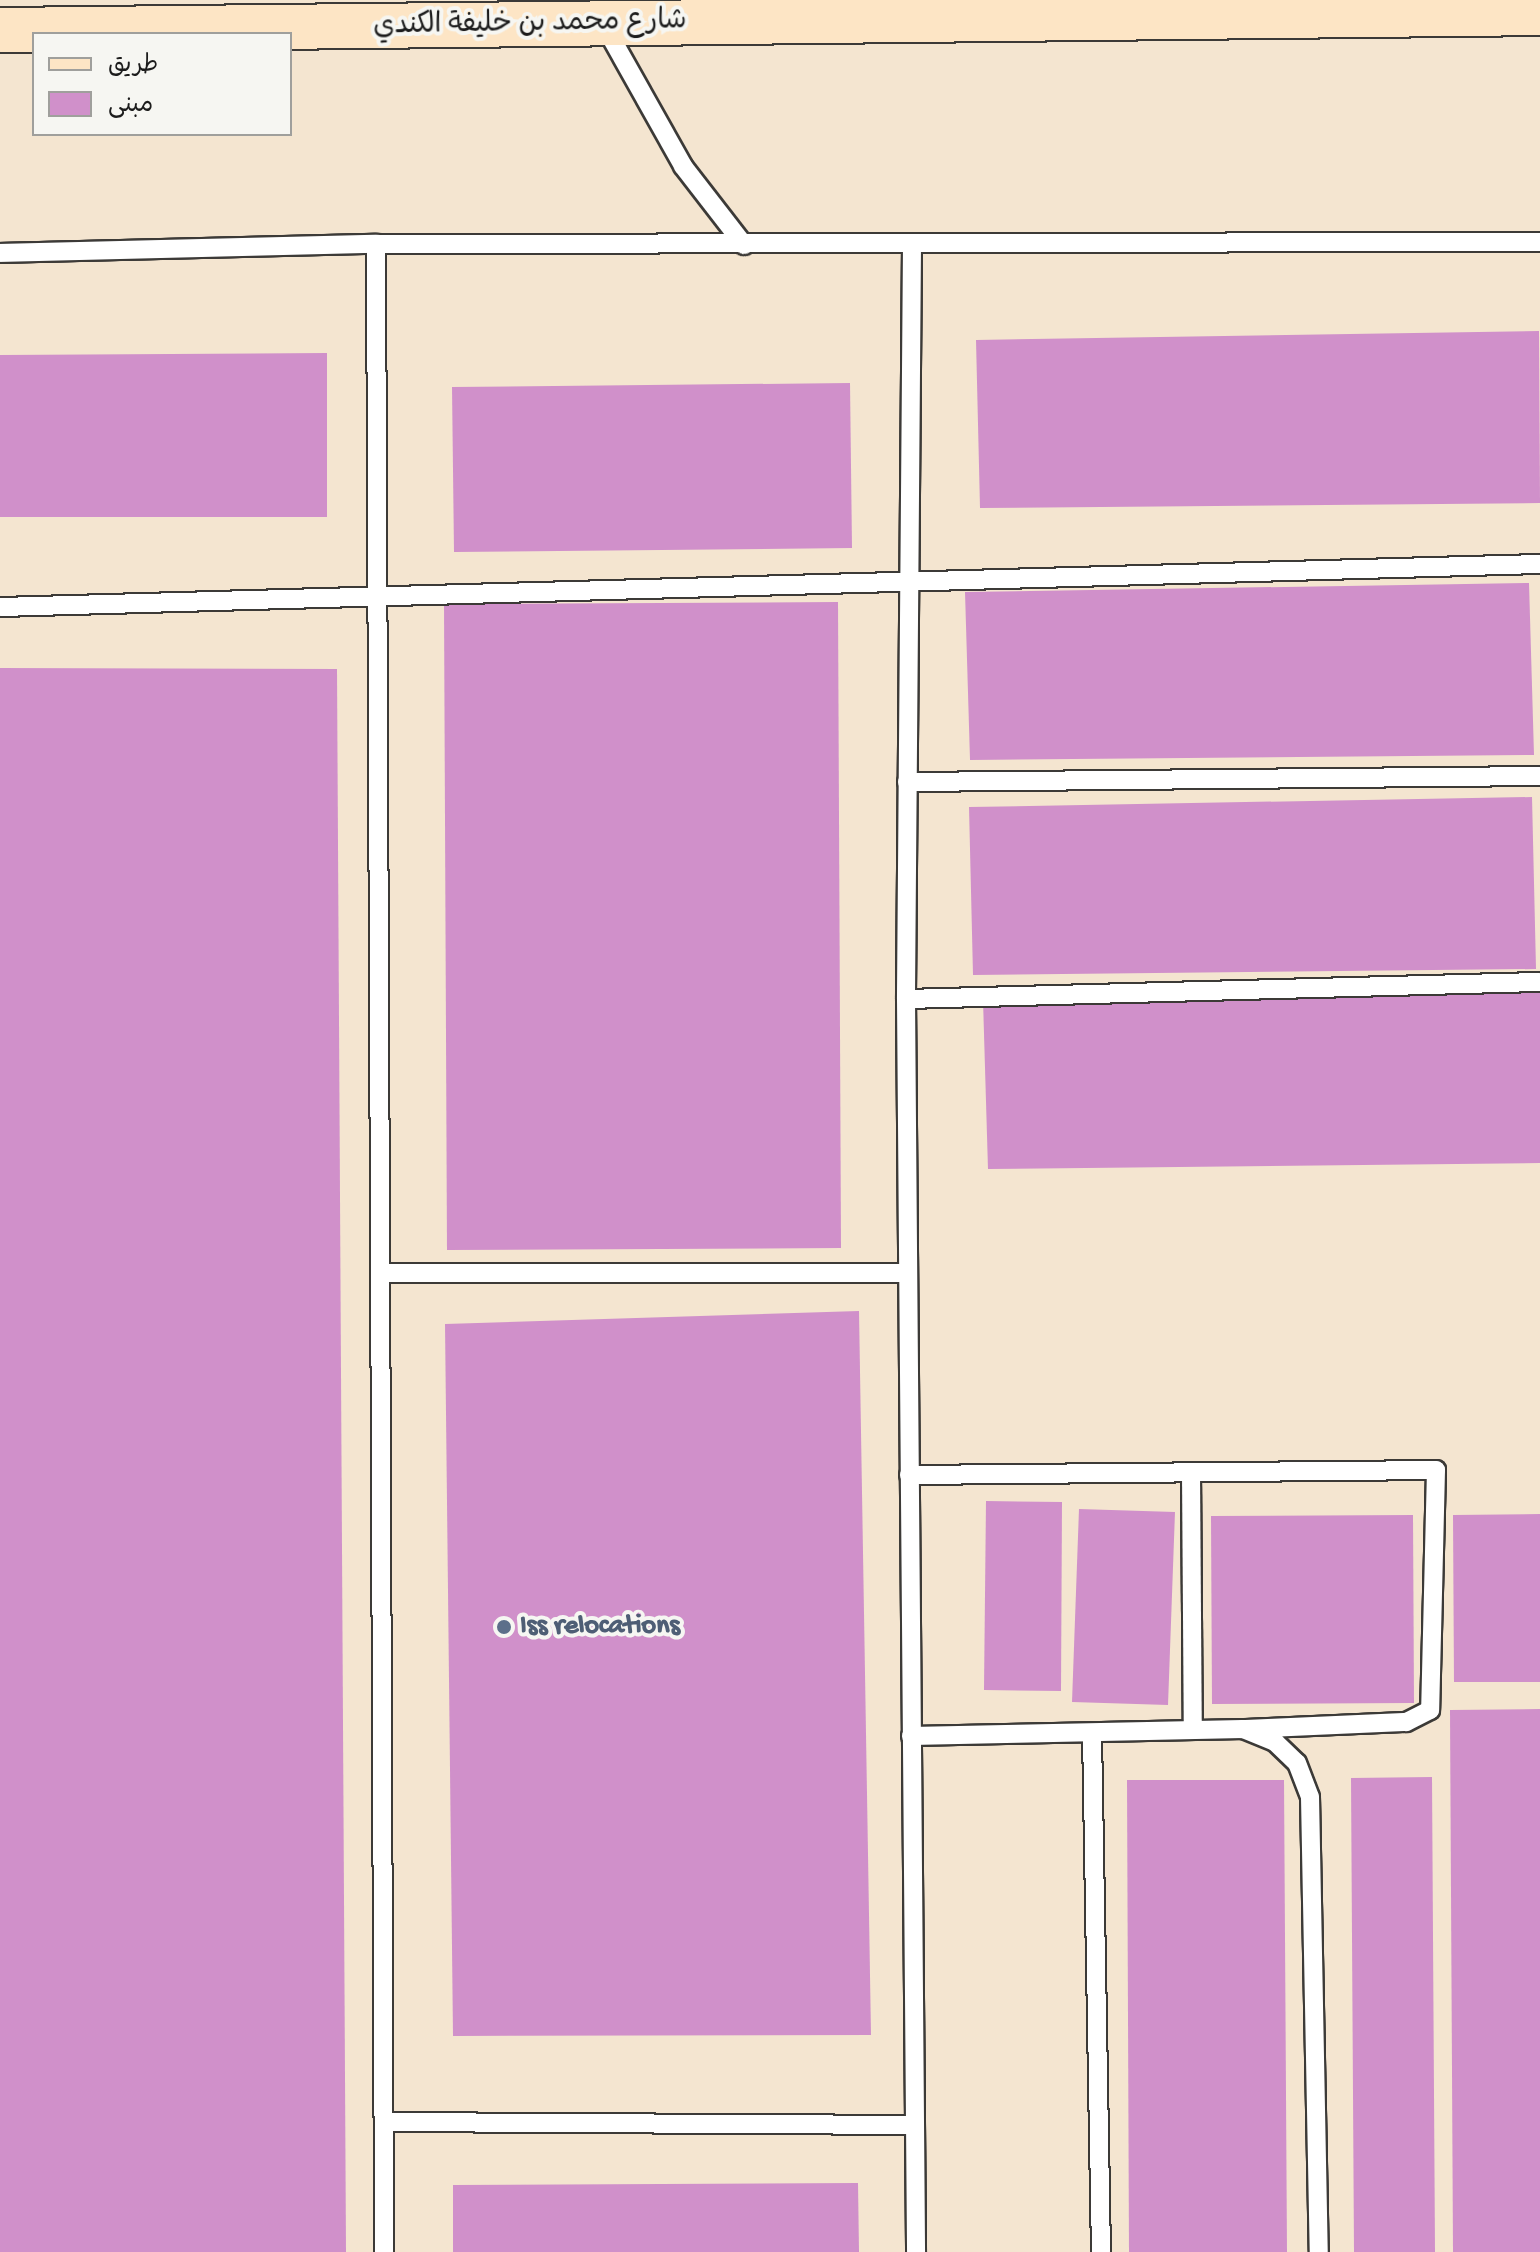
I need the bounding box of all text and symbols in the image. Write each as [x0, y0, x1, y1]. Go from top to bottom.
street label: شارع محمد بن خليفة الكندي [373, 5, 687, 45]
legend [32, 32, 292, 136]
text: طريق [108, 52, 158, 81]
text: مبنى [108, 92, 153, 121]
place label: Iss relocations [520, 1610, 680, 1644]
marker: Iss relocations [495, 1618, 513, 1636]

